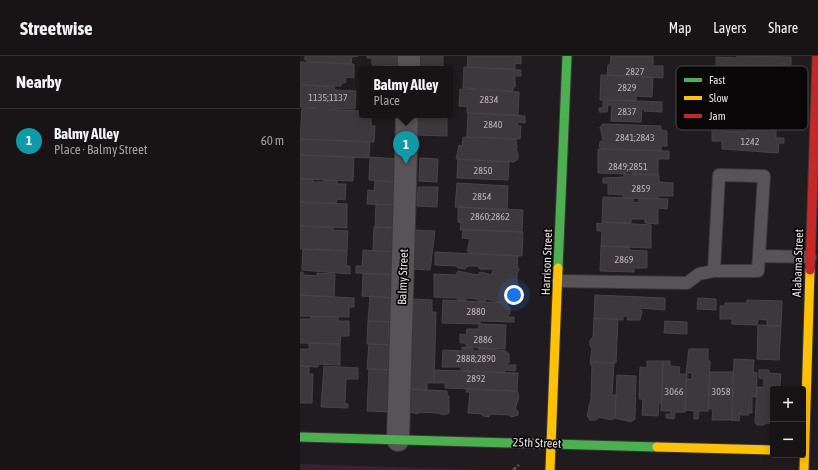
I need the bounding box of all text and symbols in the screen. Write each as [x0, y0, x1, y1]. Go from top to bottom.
text: Streetwise [20, 17, 93, 39]
text: Map [669, 20, 691, 36]
text: Layers [713, 20, 746, 36]
text: Share [768, 20, 798, 36]
popup [359, 66, 453, 118]
house number: 2827 [626, 66, 645, 77]
legend [676, 66, 808, 130]
text: Nearby [16, 72, 62, 92]
text: Fast [709, 74, 725, 86]
text: Balmy Alley [373, 76, 439, 93]
house number: 2829 [618, 82, 637, 93]
house number: 1135;1137 [308, 92, 348, 103]
text: Slow [709, 92, 728, 104]
text: Place [373, 93, 400, 108]
house number: 2834 [480, 94, 499, 105]
house number: 2837 [618, 106, 637, 117]
text: Jam [709, 110, 726, 122]
house number: 2840 [484, 119, 503, 130]
text: Balmy Alley [54, 125, 119, 142]
pin: 1 [393, 131, 419, 164]
house number: 2841;2843 [615, 132, 655, 143]
text: 1 [26, 133, 32, 148]
text: 60 m [261, 133, 284, 148]
house number: 1242 [741, 136, 760, 147]
text: Place · Balmy Street [54, 142, 148, 157]
house number: 2849;2851 [608, 161, 648, 172]
house number: 2850 [474, 165, 493, 176]
house number: 2859 [632, 183, 651, 194]
house number: 2854 [473, 191, 492, 202]
house number: 2860;2862 [470, 211, 510, 222]
street label: Harrison Street [539, 228, 555, 295]
street label: Alabama Street [790, 228, 806, 297]
street label: Balmy Street [395, 248, 411, 305]
house number: 2869 [615, 254, 634, 265]
your location [504, 285, 524, 305]
house number: 2880 [467, 306, 486, 317]
house number: 2886 [474, 334, 493, 345]
house number: 2888;2890 [456, 353, 496, 364]
house number: 2892 [467, 373, 486, 384]
house number: 3066 [665, 386, 684, 397]
house number: 3058 [712, 386, 731, 397]
map controls [770, 386, 806, 458]
button: + [770, 386, 806, 422]
button: − [770, 422, 806, 458]
street label: 25th Street [513, 435, 562, 451]

